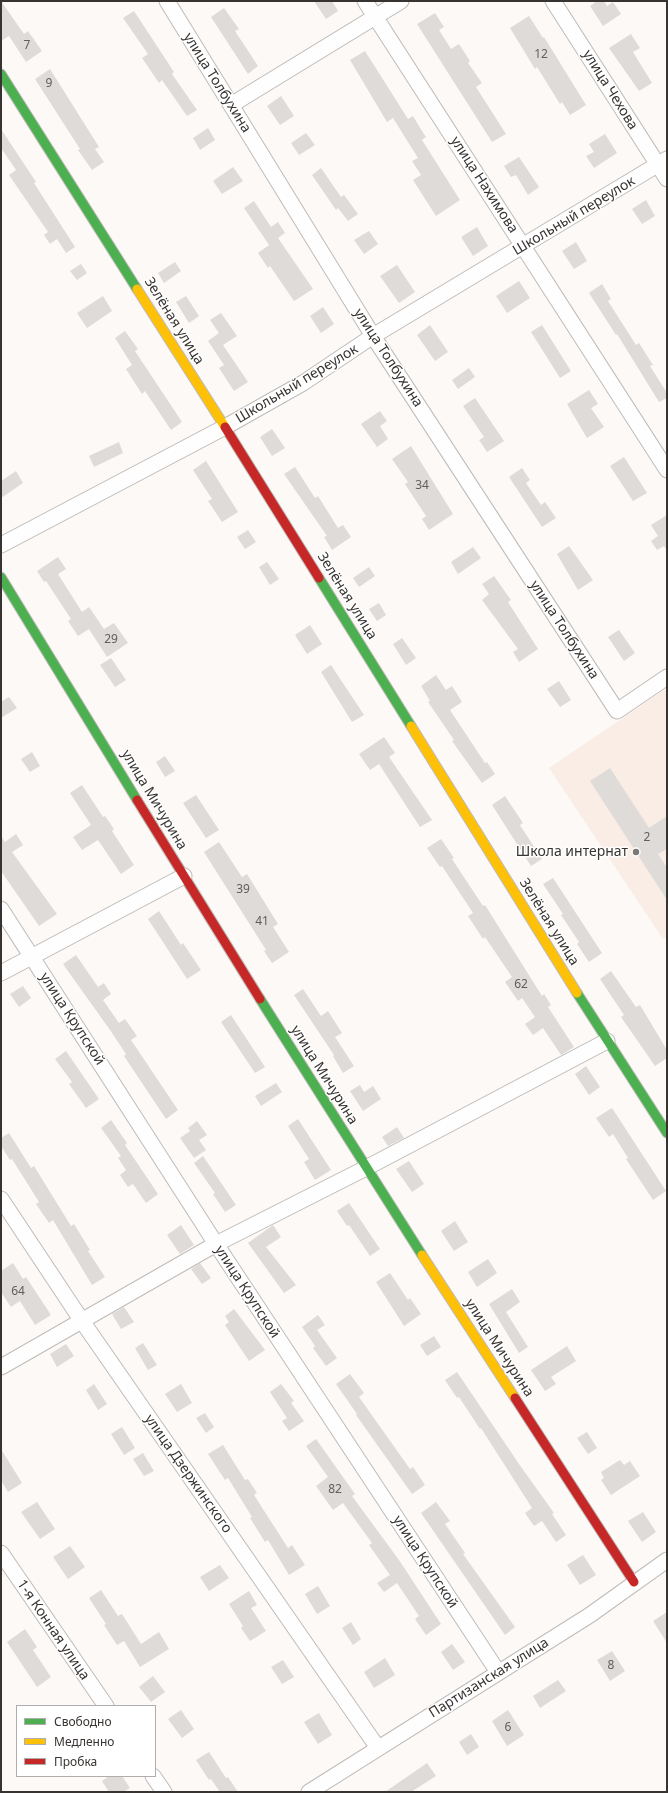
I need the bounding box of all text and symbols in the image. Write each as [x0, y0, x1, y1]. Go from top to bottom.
street label: улица Толбухина [180, 30, 254, 136]
house number: 7 [24, 39, 30, 53]
street label: улица Чехова [579, 47, 641, 133]
house number: 12 [534, 48, 548, 62]
house number: 9 [46, 77, 52, 91]
street label: улица Нахимова [447, 134, 521, 236]
street label: Школьный переулок [510, 173, 638, 259]
street label: Зелёная улица [141, 274, 207, 368]
street label: улица Толбухина [350, 305, 426, 411]
street label: Школьный переулок [233, 341, 361, 427]
house number: 34 [415, 479, 429, 493]
street label: Зелёная улица [314, 549, 380, 643]
street label: улица Толбухина [526, 577, 602, 683]
house number: 29 [104, 633, 118, 647]
street label: улица Мичурина [118, 747, 190, 853]
house number: 2 [644, 831, 650, 845]
place label: Школа интернат [516, 844, 628, 860]
marker: Школа интернат [631, 847, 641, 857]
street label: Зелёная улица [516, 875, 582, 969]
house number: 39 [236, 883, 250, 897]
house number: 41 [255, 915, 269, 929]
street label: улица Крупской [36, 970, 108, 1068]
house number: 62 [514, 978, 528, 992]
street label: улица Мичурина [287, 1022, 361, 1128]
street label: улица Крупской [211, 1243, 283, 1341]
house number: 64 [11, 1285, 25, 1299]
street label: улица Мичурина [461, 1296, 537, 1400]
street label: улица Дзержинского [141, 1411, 235, 1537]
house number: 82 [328, 1483, 342, 1497]
street label: улица Крупской [389, 1513, 461, 1611]
street label: 1-я Конная улица [13, 1577, 93, 1683]
street label: Партизанская улица [426, 1634, 552, 1722]
house number: 8 [608, 1659, 614, 1673]
legend [16, 1705, 156, 1777]
text: Свободно [54, 1713, 112, 1730]
house number: 6 [505, 1721, 511, 1735]
text: Медленно [54, 1733, 114, 1750]
text: Пробка [54, 1753, 97, 1770]

